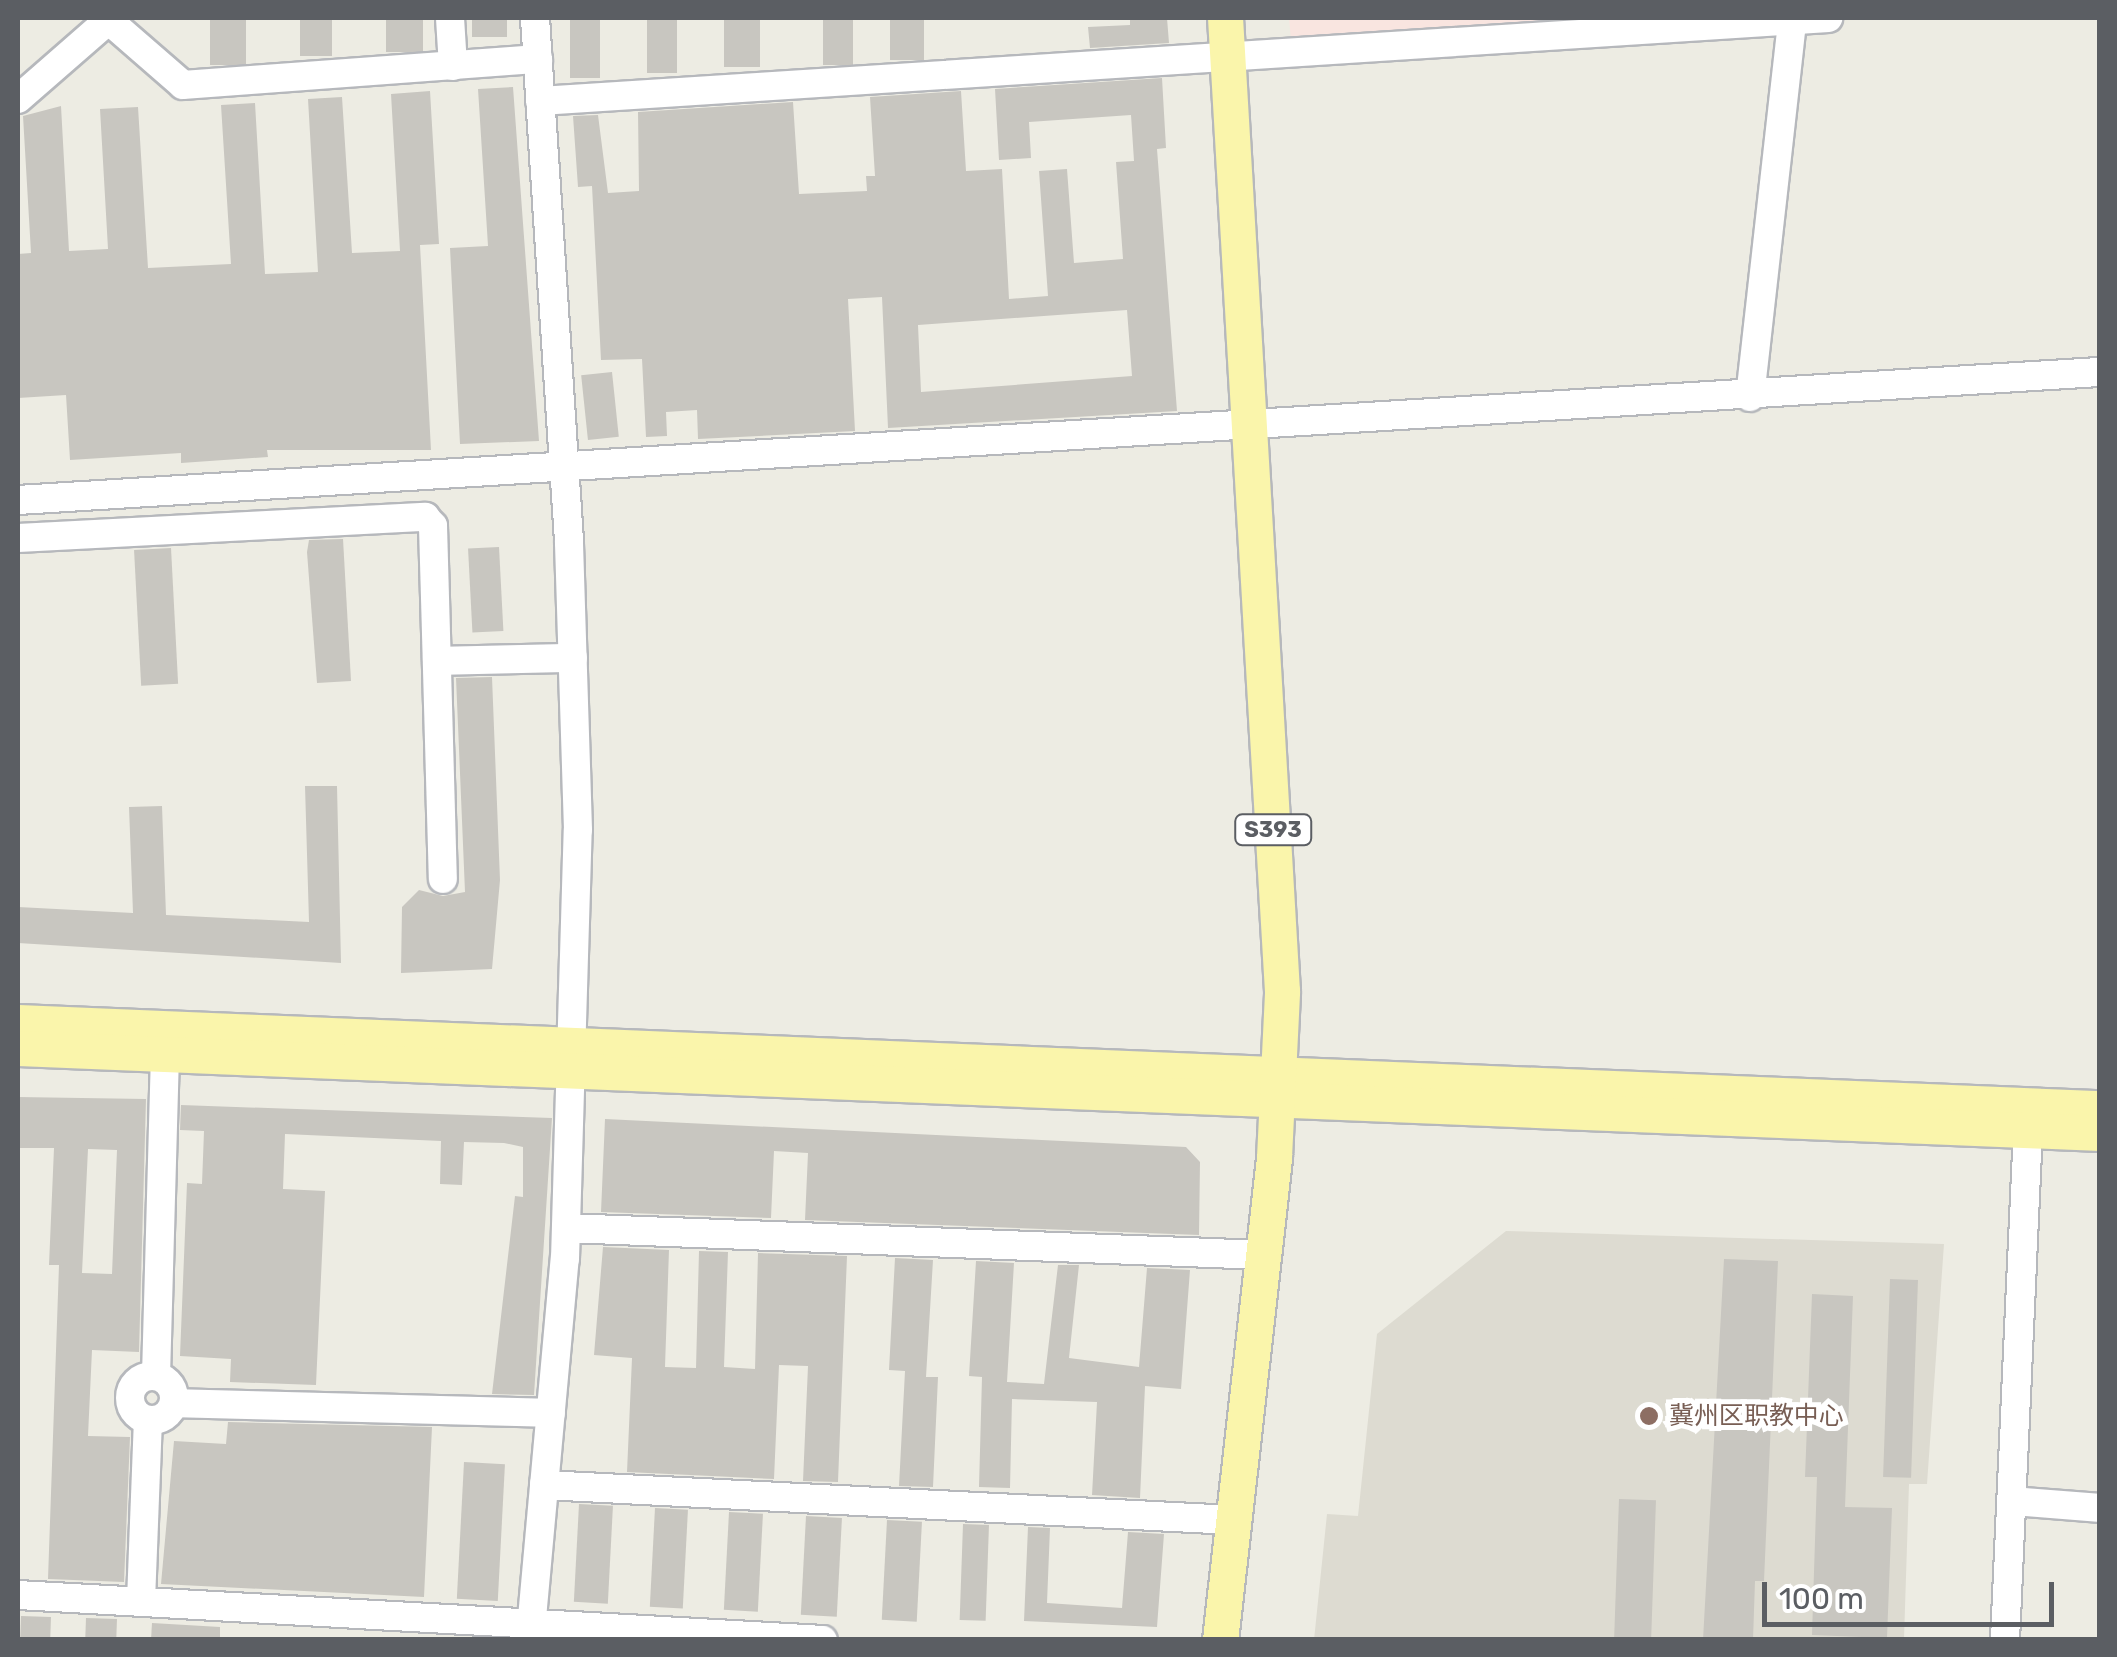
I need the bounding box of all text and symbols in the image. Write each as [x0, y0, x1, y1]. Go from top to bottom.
road number: S393 [1233, 813, 1313, 847]
place label: 冀州区职教中心 [1669, 1401, 1844, 1431]
marker: 冀州区职教中心 [1638, 1405, 1660, 1427]
scale bar [1767, 1562, 2060, 1624]
text: 100 m [1779, 1581, 1864, 1617]

